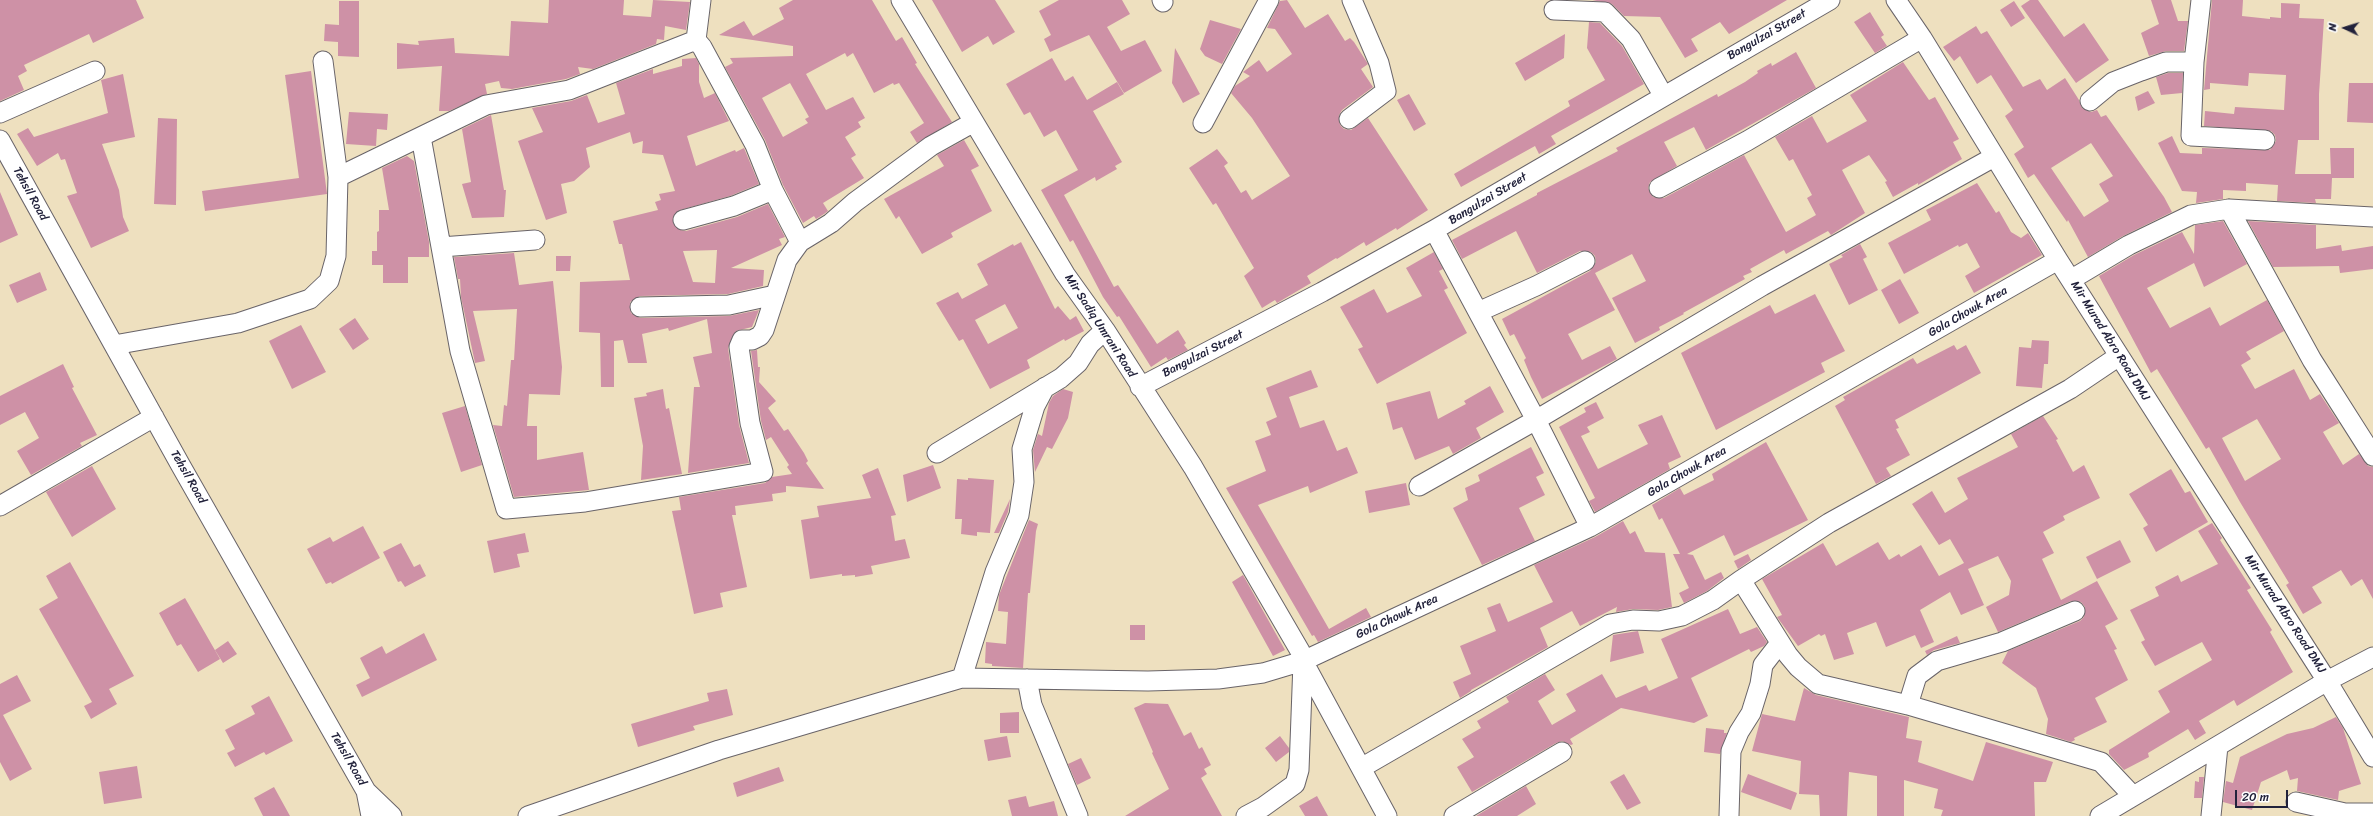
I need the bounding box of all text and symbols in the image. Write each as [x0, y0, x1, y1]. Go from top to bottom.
street label: Bangulzai Street [1725, 7, 1809, 63]
north arrow [2325, 8, 2365, 48]
text: N [2323, 23, 2342, 32]
street label: Tehsil Road [9, 165, 51, 223]
street label: Bangulzai Street [1446, 170, 1530, 228]
street label: Mir Sadiq Umrani Road [1061, 272, 1139, 380]
street label: Mir Murad Abro Road DMJ [2067, 279, 2153, 403]
street label: Gola Chowk Area [1926, 284, 2010, 340]
street label: Bangulzai Street [1160, 327, 1246, 381]
street label: Gola Chowk Area [1645, 444, 1729, 500]
street label: Tehsil Road [167, 448, 209, 506]
street label: Mir Murad Abro Road DMJ [2241, 552, 2329, 676]
street label: Gola Chowk Area [1354, 592, 1440, 642]
street label: Tehsil Road [327, 730, 369, 788]
scale bar [2237, 782, 2290, 808]
text: 20 m [2242, 786, 2269, 808]

